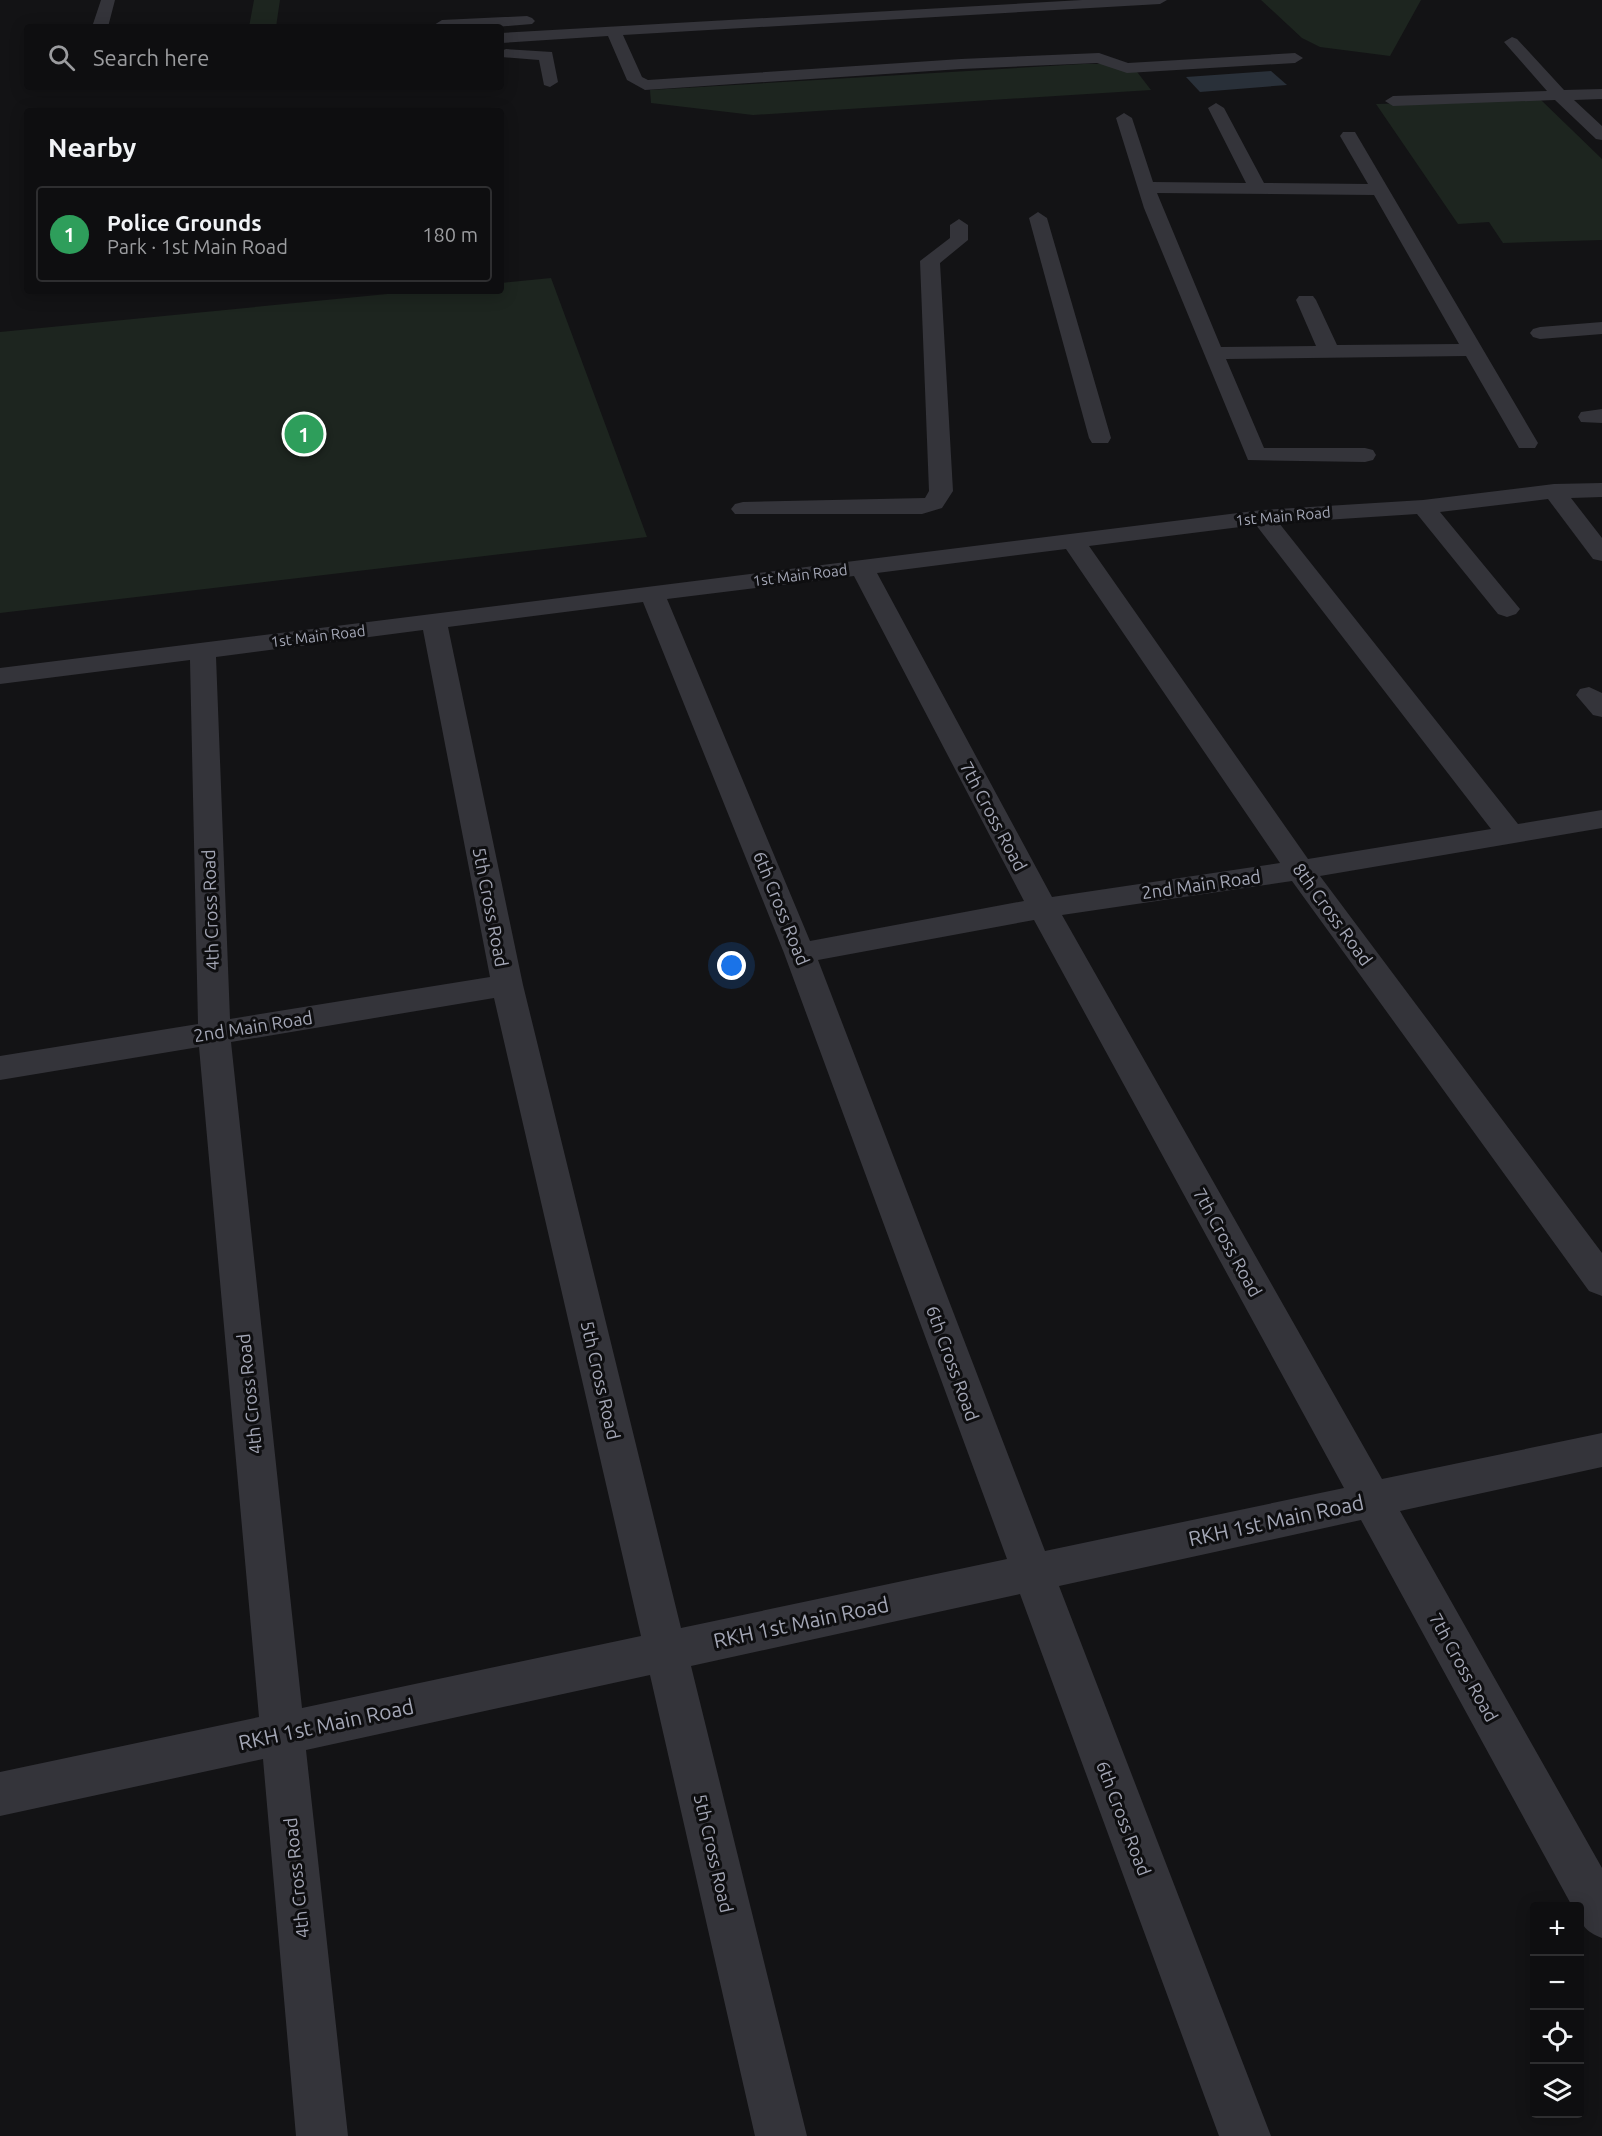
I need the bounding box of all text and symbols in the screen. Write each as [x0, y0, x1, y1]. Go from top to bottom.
search box [24, 24, 504, 90]
icon: search [45, 41, 78, 74]
text: Search here [93, 45, 209, 70]
text: Nearby [48, 133, 136, 162]
text: Police Grounds [107, 210, 262, 235]
text: 1 [64, 223, 75, 246]
text: 180 m [422, 223, 478, 246]
text: Park · 1st Main Road [107, 235, 288, 258]
pin: 1 [284, 412, 324, 456]
street label: 1st Main Road [1235, 503, 1331, 529]
street label: 1st Main Road [752, 561, 848, 589]
street label: 1st Main Road [270, 622, 366, 650]
street label: 7th Cross Road [957, 758, 1031, 874]
street label: 5th Cross Road [470, 846, 512, 968]
street label: 6th Cross Road [750, 848, 814, 968]
street label: 4th Cross Road [198, 849, 222, 971]
street label: 8th Cross Road [1289, 859, 1377, 969]
street label: 2nd Main Road [1140, 866, 1262, 902]
your location [717, 951, 746, 980]
street label: 2nd Main Road [192, 1007, 314, 1045]
street label: 7th Cross Road [1190, 1184, 1266, 1300]
street label: 6th Cross Road [923, 1303, 983, 1423]
street label: 5th Cross Road [578, 1319, 624, 1441]
street label: 4th Cross Road [233, 1333, 265, 1455]
street label: RKH 1st Main Road [1186, 1490, 1366, 1550]
street label: RKH 1st Main Road [711, 1592, 891, 1652]
street label: 7th Cross Road [1426, 1609, 1502, 1725]
street label: RKH 1st Main Road [236, 1694, 416, 1754]
street label: 6th Cross Road [1093, 1758, 1155, 1878]
street label: 5th Cross Road [691, 1792, 737, 1914]
street label: 4th Cross Road [280, 1817, 312, 1939]
map controls [1530, 1902, 1584, 2118]
button: + [1530, 1902, 1584, 1956]
button: − [1530, 1956, 1584, 2010]
button: locate [1530, 2010, 1584, 2064]
button: layers [1530, 2064, 1584, 2118]

